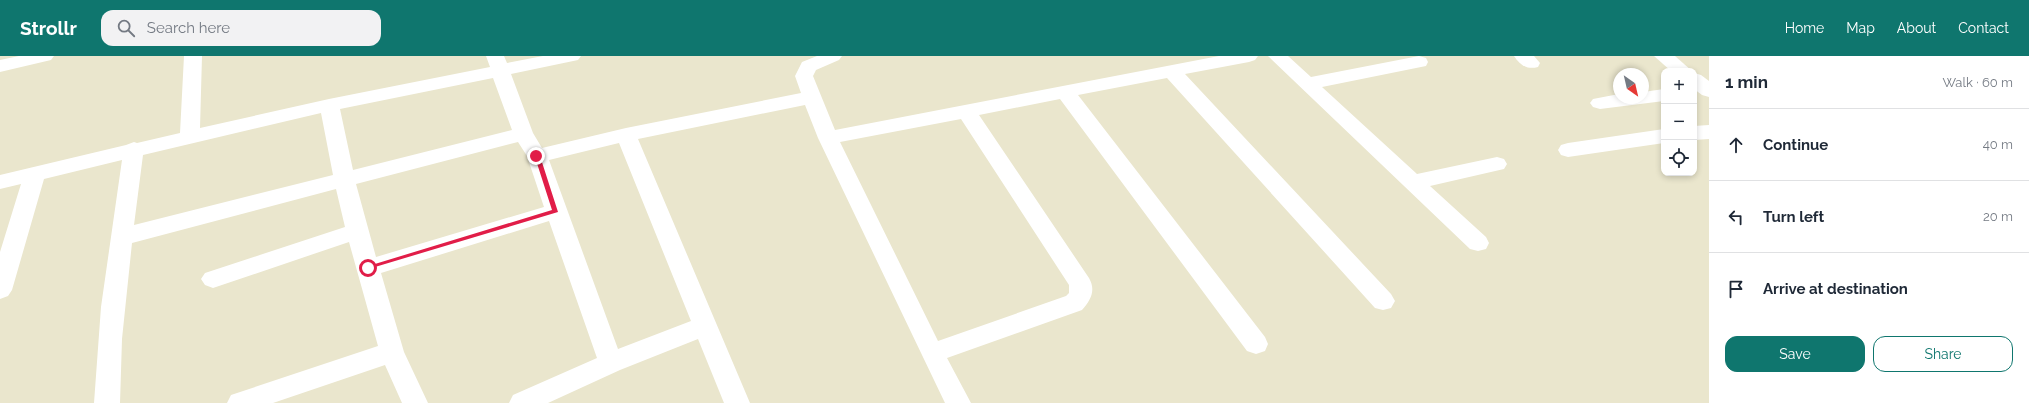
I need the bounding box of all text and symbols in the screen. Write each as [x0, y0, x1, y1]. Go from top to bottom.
search box [101, 10, 381, 46]
text: Strollr [20, 17, 77, 39]
icon: search [115, 17, 137, 39]
text: Search here [147, 19, 230, 37]
text: Home [1785, 20, 1824, 36]
text: Map [1846, 20, 1875, 36]
text: About [1897, 20, 1936, 36]
text: Contact [1958, 20, 2009, 36]
north arrow [1613, 68, 1649, 104]
map controls [1661, 68, 1697, 176]
button: + [1661, 68, 1697, 104]
text: 1 min [1725, 72, 1768, 92]
text: Walk · 60 m [1942, 75, 2013, 90]
button: − [1661, 104, 1697, 140]
icon: ahead [1725, 134, 1747, 156]
text: Continue [1763, 136, 1828, 154]
text: 40 m [1983, 137, 2013, 152]
button: locate [1661, 140, 1697, 176]
route end [527, 147, 545, 165]
icon: left [1725, 206, 1747, 228]
text: Turn left [1763, 208, 1824, 226]
text: 20 m [1983, 209, 2013, 224]
route start [359, 259, 377, 277]
icon: arrive [1725, 278, 1747, 300]
text: Arrive at destination [1763, 280, 1908, 298]
button: Save [1725, 336, 1865, 372]
button: Share [1873, 336, 2013, 372]

